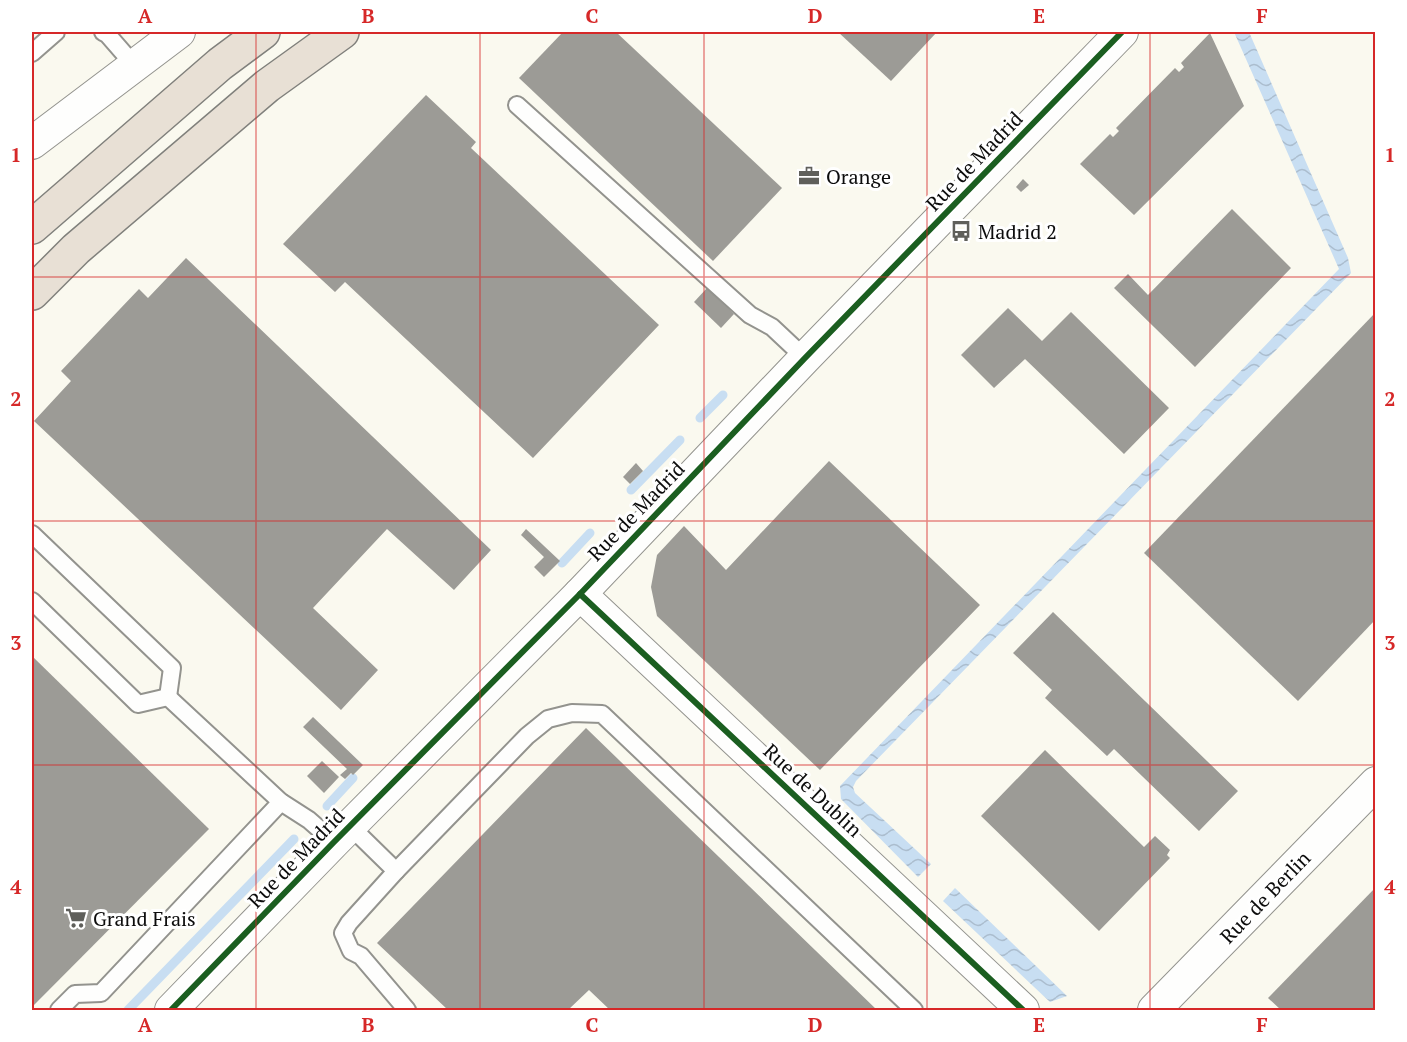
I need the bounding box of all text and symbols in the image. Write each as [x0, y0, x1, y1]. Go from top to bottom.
text: A [138, 2, 153, 29]
text: B [362, 2, 375, 29]
text: C [585, 2, 599, 29]
text: D [808, 2, 822, 29]
text: E [1033, 2, 1045, 29]
text: F [1256, 2, 1268, 29]
street label: Rue de Madrid [920, 105, 1028, 217]
text: 1 [10, 141, 22, 168]
text: 1 [1384, 141, 1396, 168]
place label: Orange [826, 163, 891, 190]
office icon: Orange [797, 164, 821, 188]
place label: Madrid 2 [978, 218, 1057, 245]
bus stop icon: Madrid 2 [949, 219, 973, 243]
text: 2 [10, 385, 22, 412]
text: 2 [1384, 385, 1396, 412]
street label: Rue de Madrid [582, 455, 690, 567]
text: 3 [10, 629, 22, 656]
text: 3 [1384, 629, 1396, 656]
street label: Rue de Dublin [758, 737, 868, 843]
street label: Rue de Madrid [242, 802, 350, 914]
street label: Rue de Berlin [1214, 845, 1316, 949]
text: 4 [10, 873, 22, 900]
text: 4 [1384, 873, 1396, 900]
place label: Grand Frais [93, 905, 196, 932]
supermarket icon: Grand Frais [64, 906, 88, 930]
text: A [138, 1011, 153, 1038]
text: B [362, 1011, 375, 1038]
text: C [585, 1011, 599, 1038]
text: D [808, 1011, 822, 1038]
text: E [1033, 1011, 1045, 1038]
text: F [1256, 1011, 1268, 1038]

